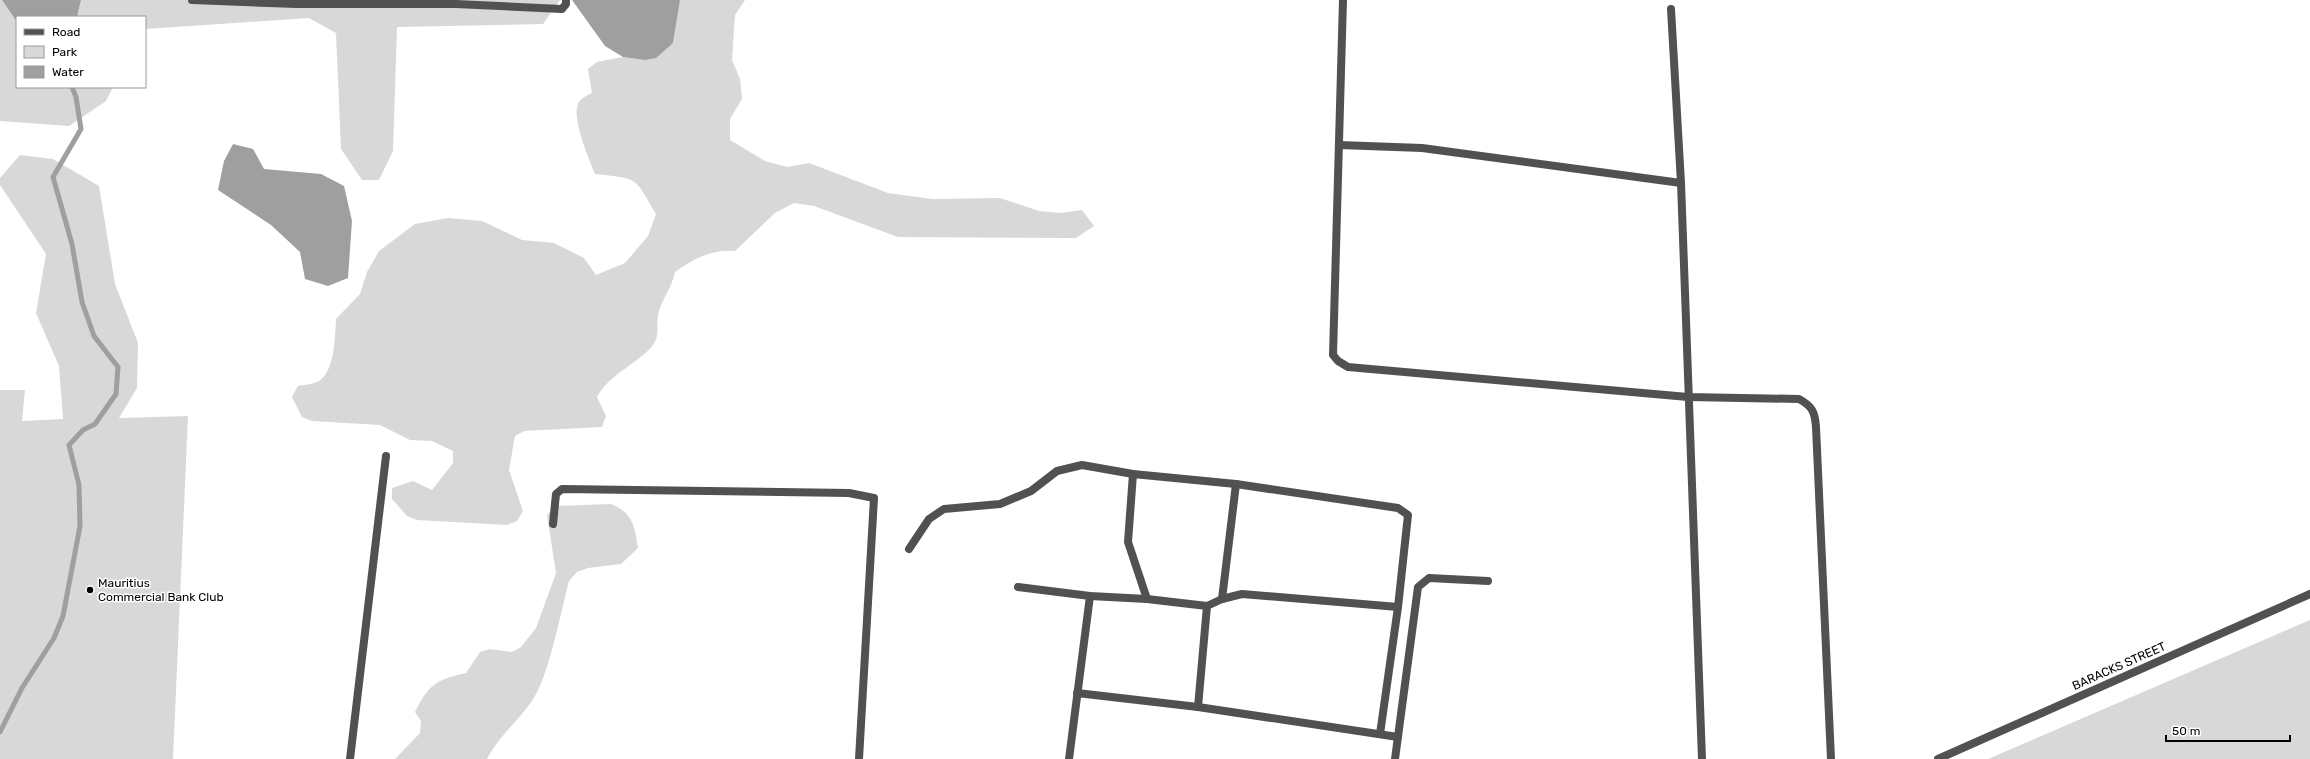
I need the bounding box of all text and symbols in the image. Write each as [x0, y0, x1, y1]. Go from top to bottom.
legend [16, 16, 146, 88]
text: Road [52, 25, 80, 39]
text: Park [52, 45, 78, 59]
text: Water [52, 65, 84, 79]
place label: Mauritius Commercial Bank Club [98, 576, 224, 604]
marker: Mauritius Commercial Bank Club [85, 585, 95, 595]
street label: BARACKS STREET [2070, 639, 2168, 693]
scale bar [2166, 717, 2290, 743]
text: 50 m [2172, 724, 2200, 738]

